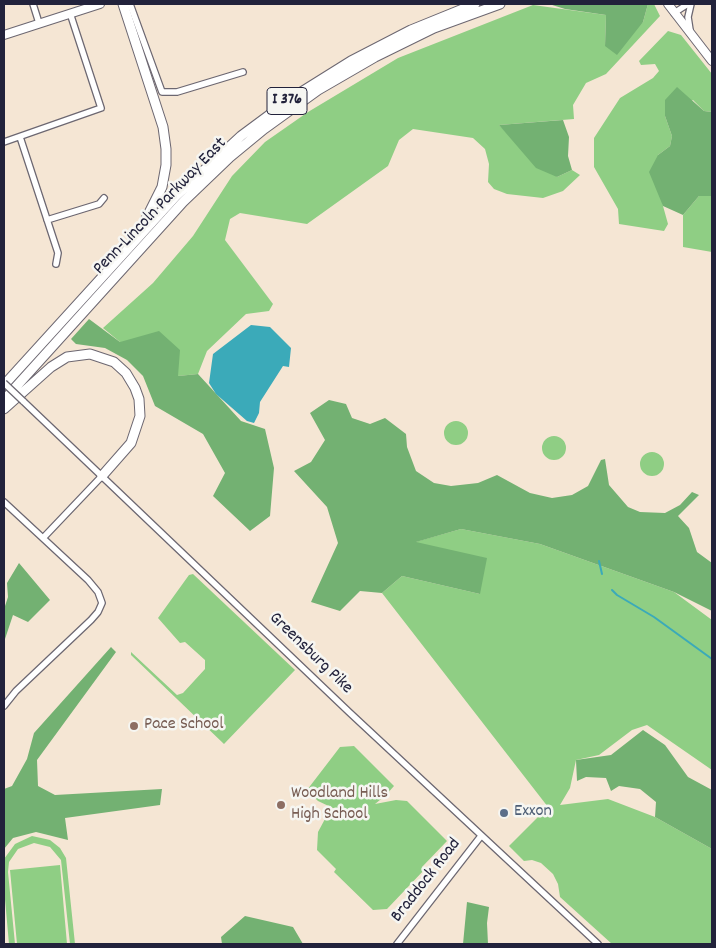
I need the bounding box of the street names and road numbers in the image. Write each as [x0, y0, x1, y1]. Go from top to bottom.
road number: I 376 [267, 88, 307, 114]
street label: Penn-Lincoln Parkway East [90, 134, 232, 280]
street label: Greensburg Pike [263, 609, 357, 699]
street label: Braddock Road [387, 835, 467, 927]

